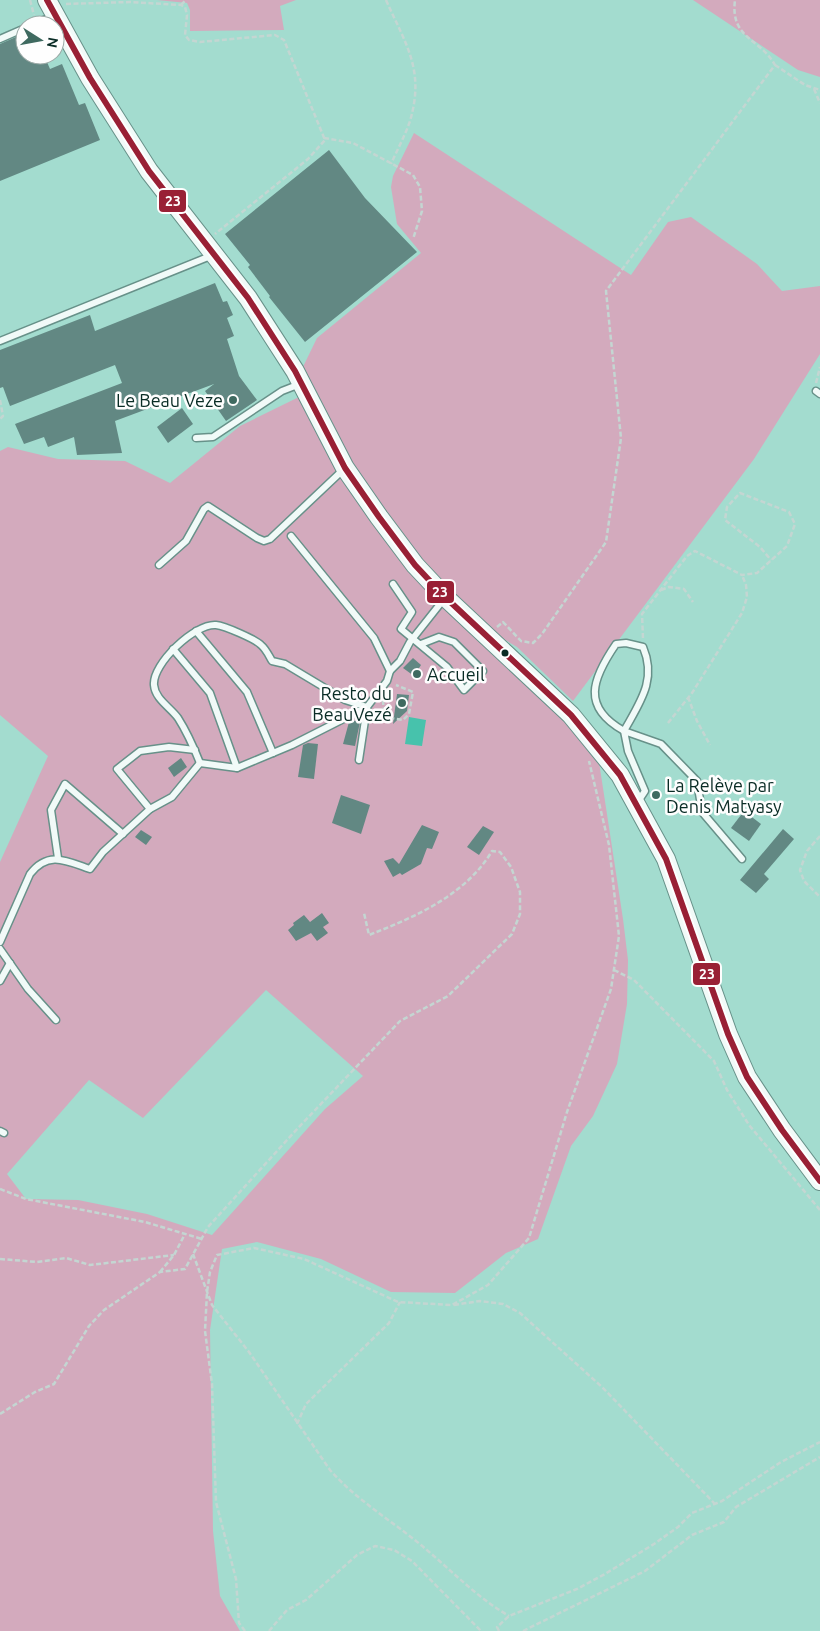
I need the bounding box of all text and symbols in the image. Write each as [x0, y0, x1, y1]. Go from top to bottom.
north arrow [15, 15, 65, 65]
text: N [44, 36, 62, 49]
line badge: 23 [158, 189, 187, 213]
text: 23 [165, 193, 181, 209]
place label: Le Beau Veze [116, 390, 223, 410]
marker: Le Beau Veze [227, 394, 239, 406]
line badge: 23 [426, 580, 455, 604]
text: 23 [432, 584, 448, 600]
unlabelled marker [500, 648, 510, 658]
place label: Accueil [427, 664, 485, 684]
marker: Accueil [411, 668, 423, 680]
place label: Resto du BeauVezé [312, 683, 392, 724]
marker: Resto du BeauVezé [396, 697, 408, 709]
place label: La Relève par Denis Matyasy [666, 775, 782, 816]
marker: La Relève par Denis Matyasy [650, 789, 662, 801]
line badge: 23 [692, 962, 721, 986]
text: 23 [699, 966, 715, 982]

